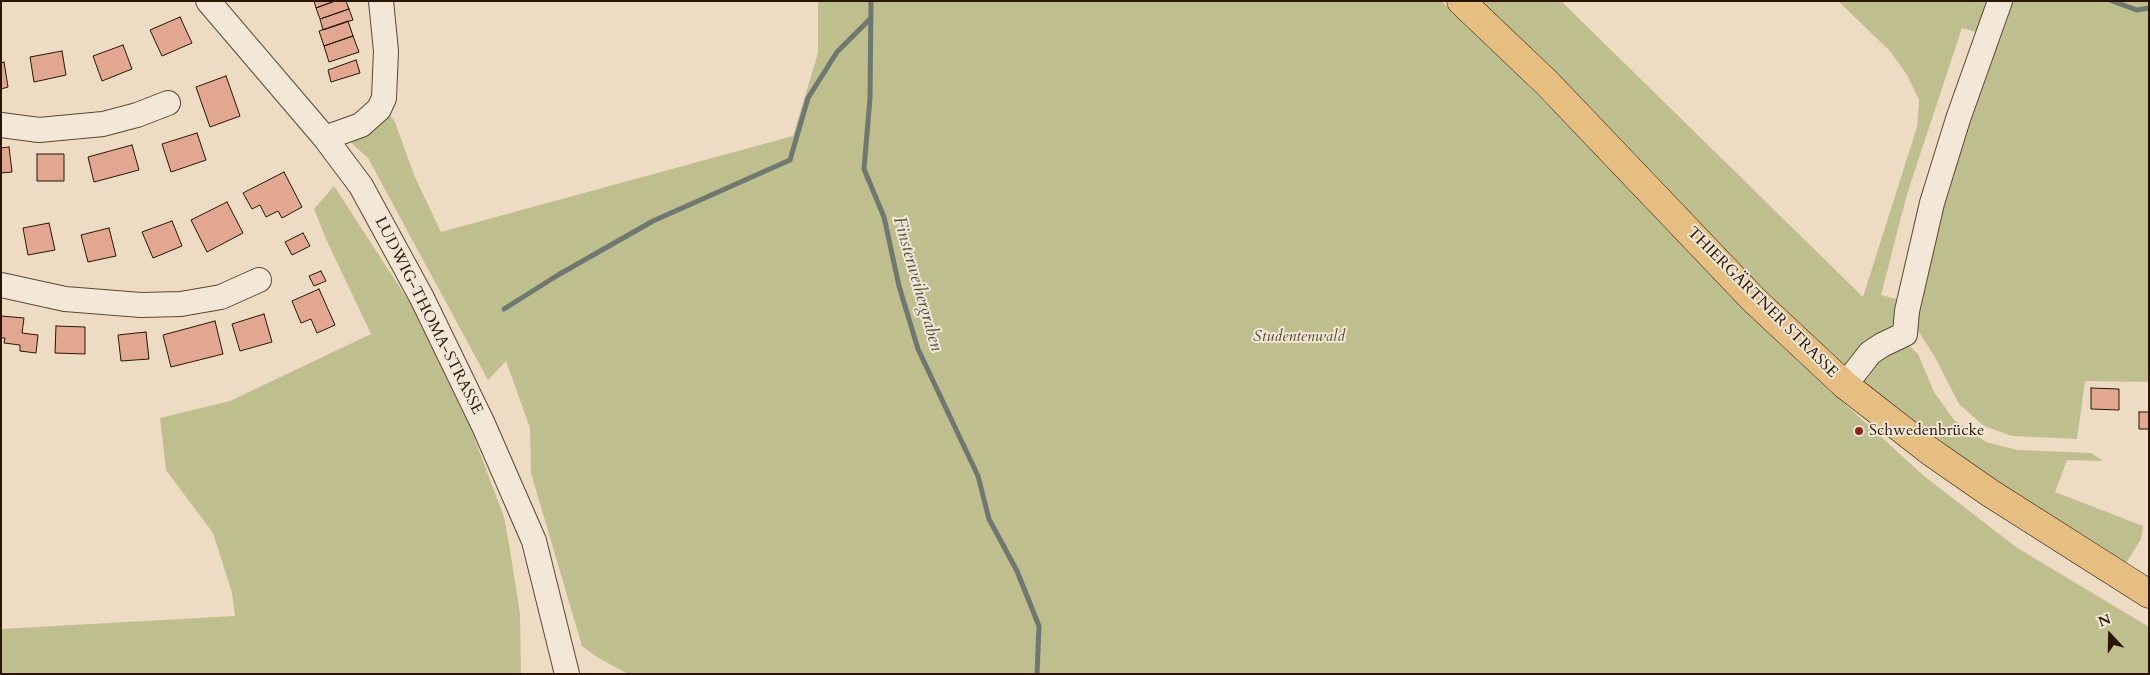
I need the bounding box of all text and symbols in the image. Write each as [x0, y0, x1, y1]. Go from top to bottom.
street label: LUDWIG-THOMA-STRASSE [370, 214, 486, 418]
water label: Finsterweihergraben [887, 214, 947, 354]
street label: THIERGÄRTNER STRASSE [1683, 224, 1841, 382]
park label: Studentenwald [1253, 327, 1345, 347]
place label: Schwedenbrücke [1869, 421, 1984, 441]
marker: Schwedenbrücke [1853, 425, 1865, 437]
text: N [2095, 609, 2114, 632]
north arrow [2085, 610, 2135, 660]

